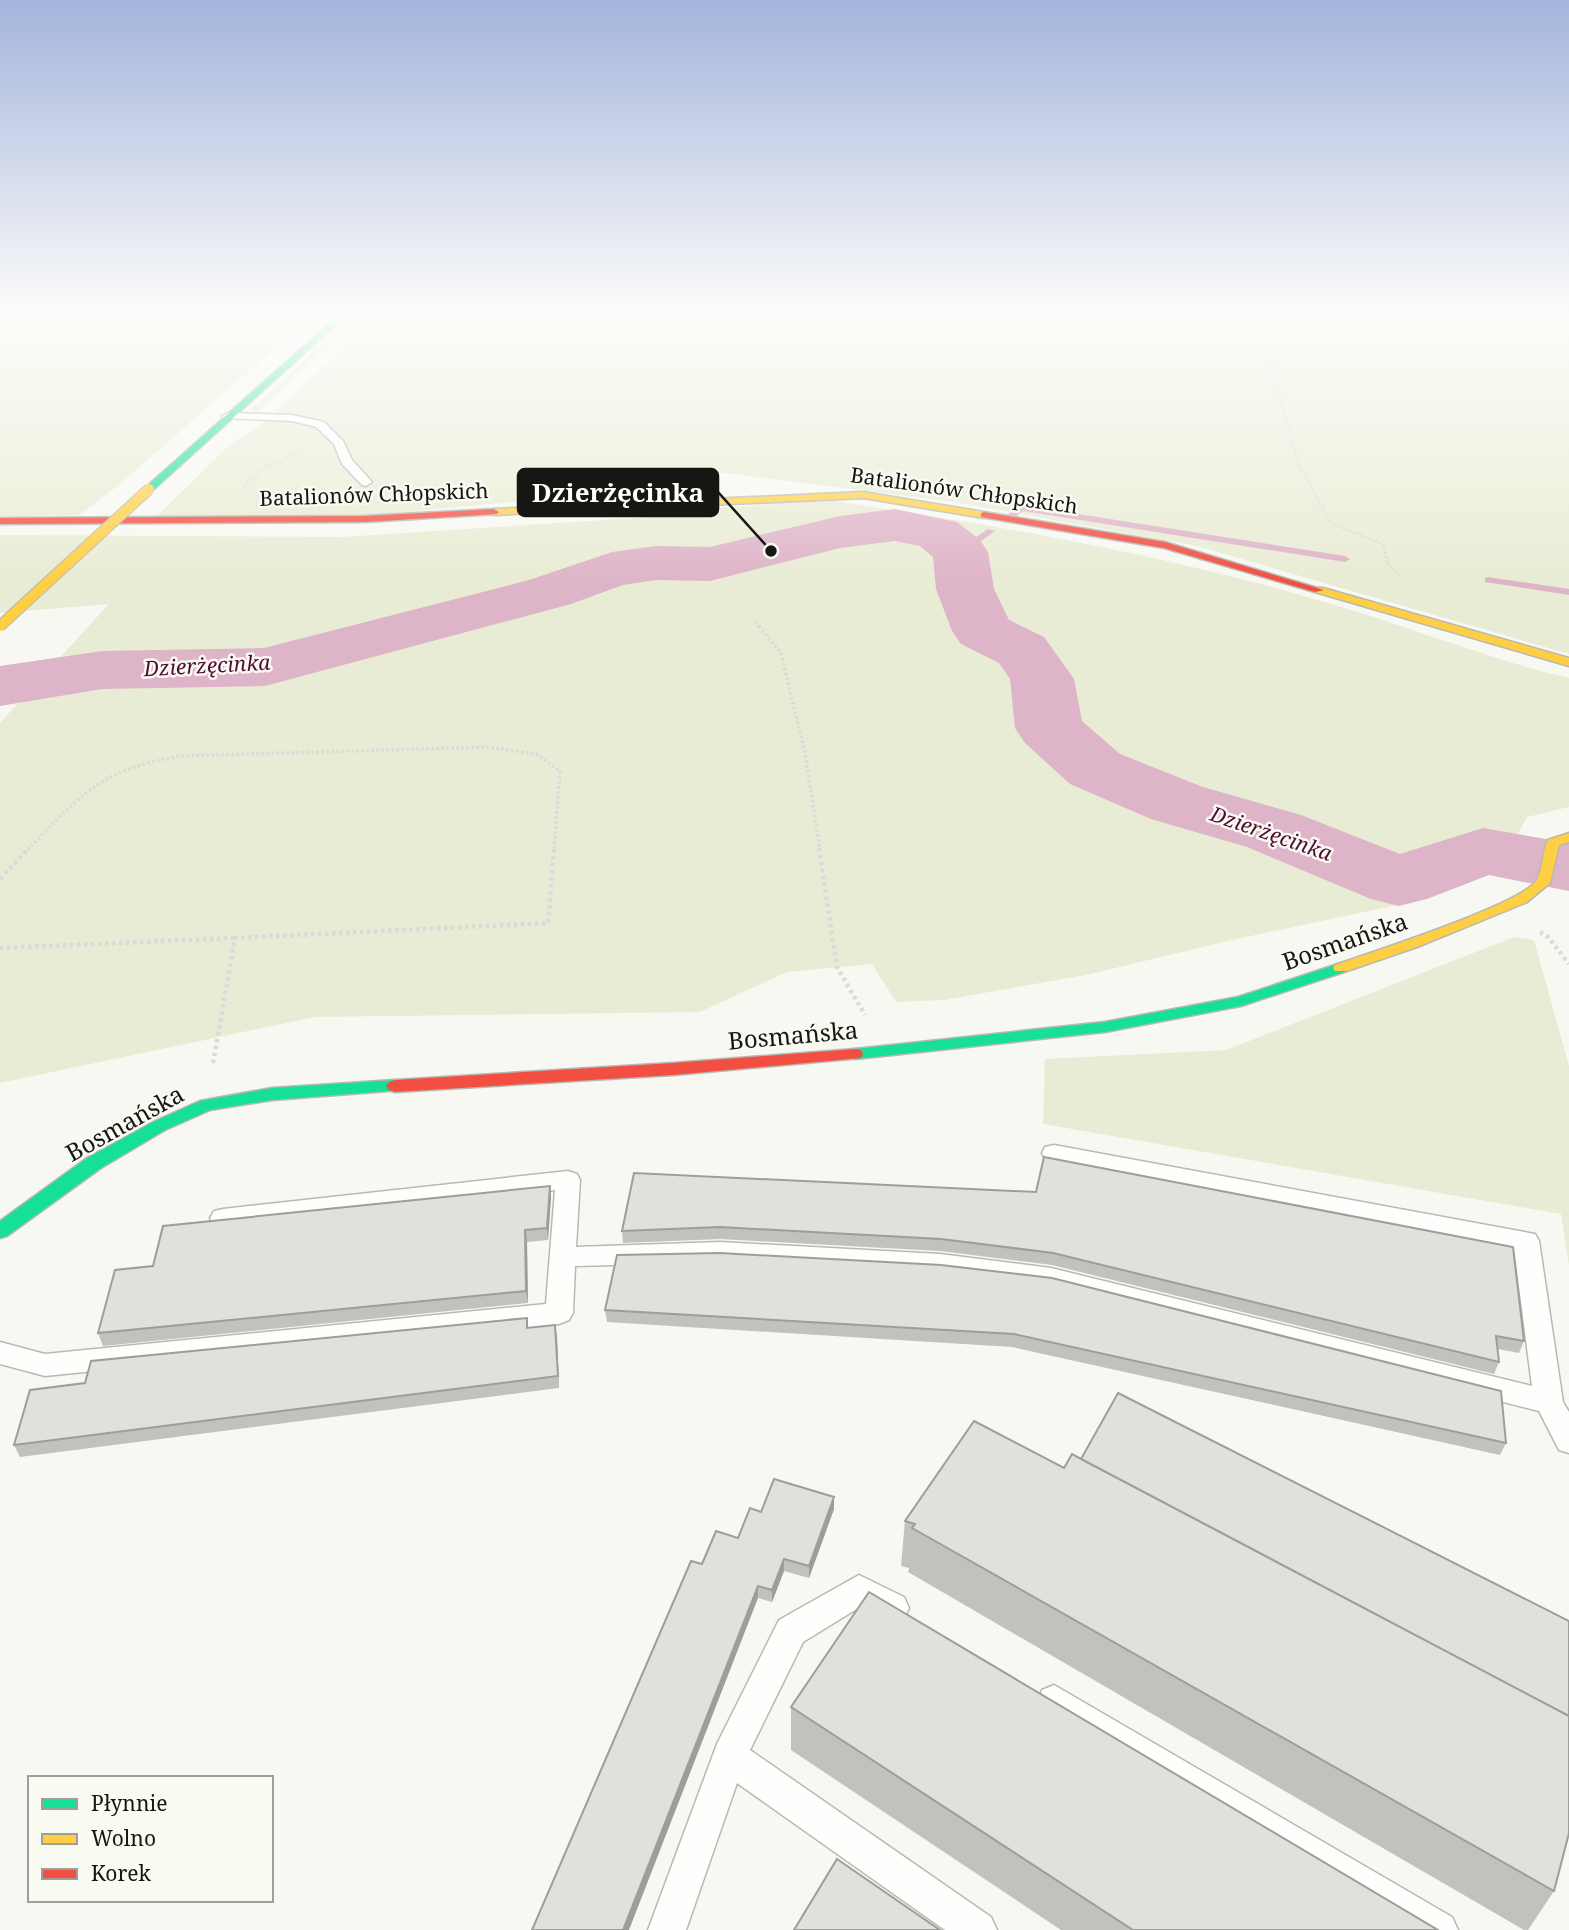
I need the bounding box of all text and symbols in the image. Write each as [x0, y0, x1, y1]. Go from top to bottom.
street label: Batalionów Chłopskich [849, 460, 1080, 520]
callout: Dzierżęcinka [518, 469, 718, 516]
text: Dzierżęcinka [532, 474, 704, 510]
street label: Batalionów Chłopskich [259, 476, 489, 512]
water label: Dzierżęcinka [142, 648, 272, 682]
water label: Dzierżęcinka [1206, 799, 1337, 867]
street label: Bosmańska [1277, 904, 1412, 977]
street label: Bosmańska [726, 1012, 859, 1057]
street label: Bosmańska [59, 1077, 189, 1169]
legend [28, 1776, 273, 1902]
text: Płynnie [91, 1789, 167, 1817]
text: Wolno [91, 1824, 156, 1852]
text: Korek [91, 1859, 152, 1887]

